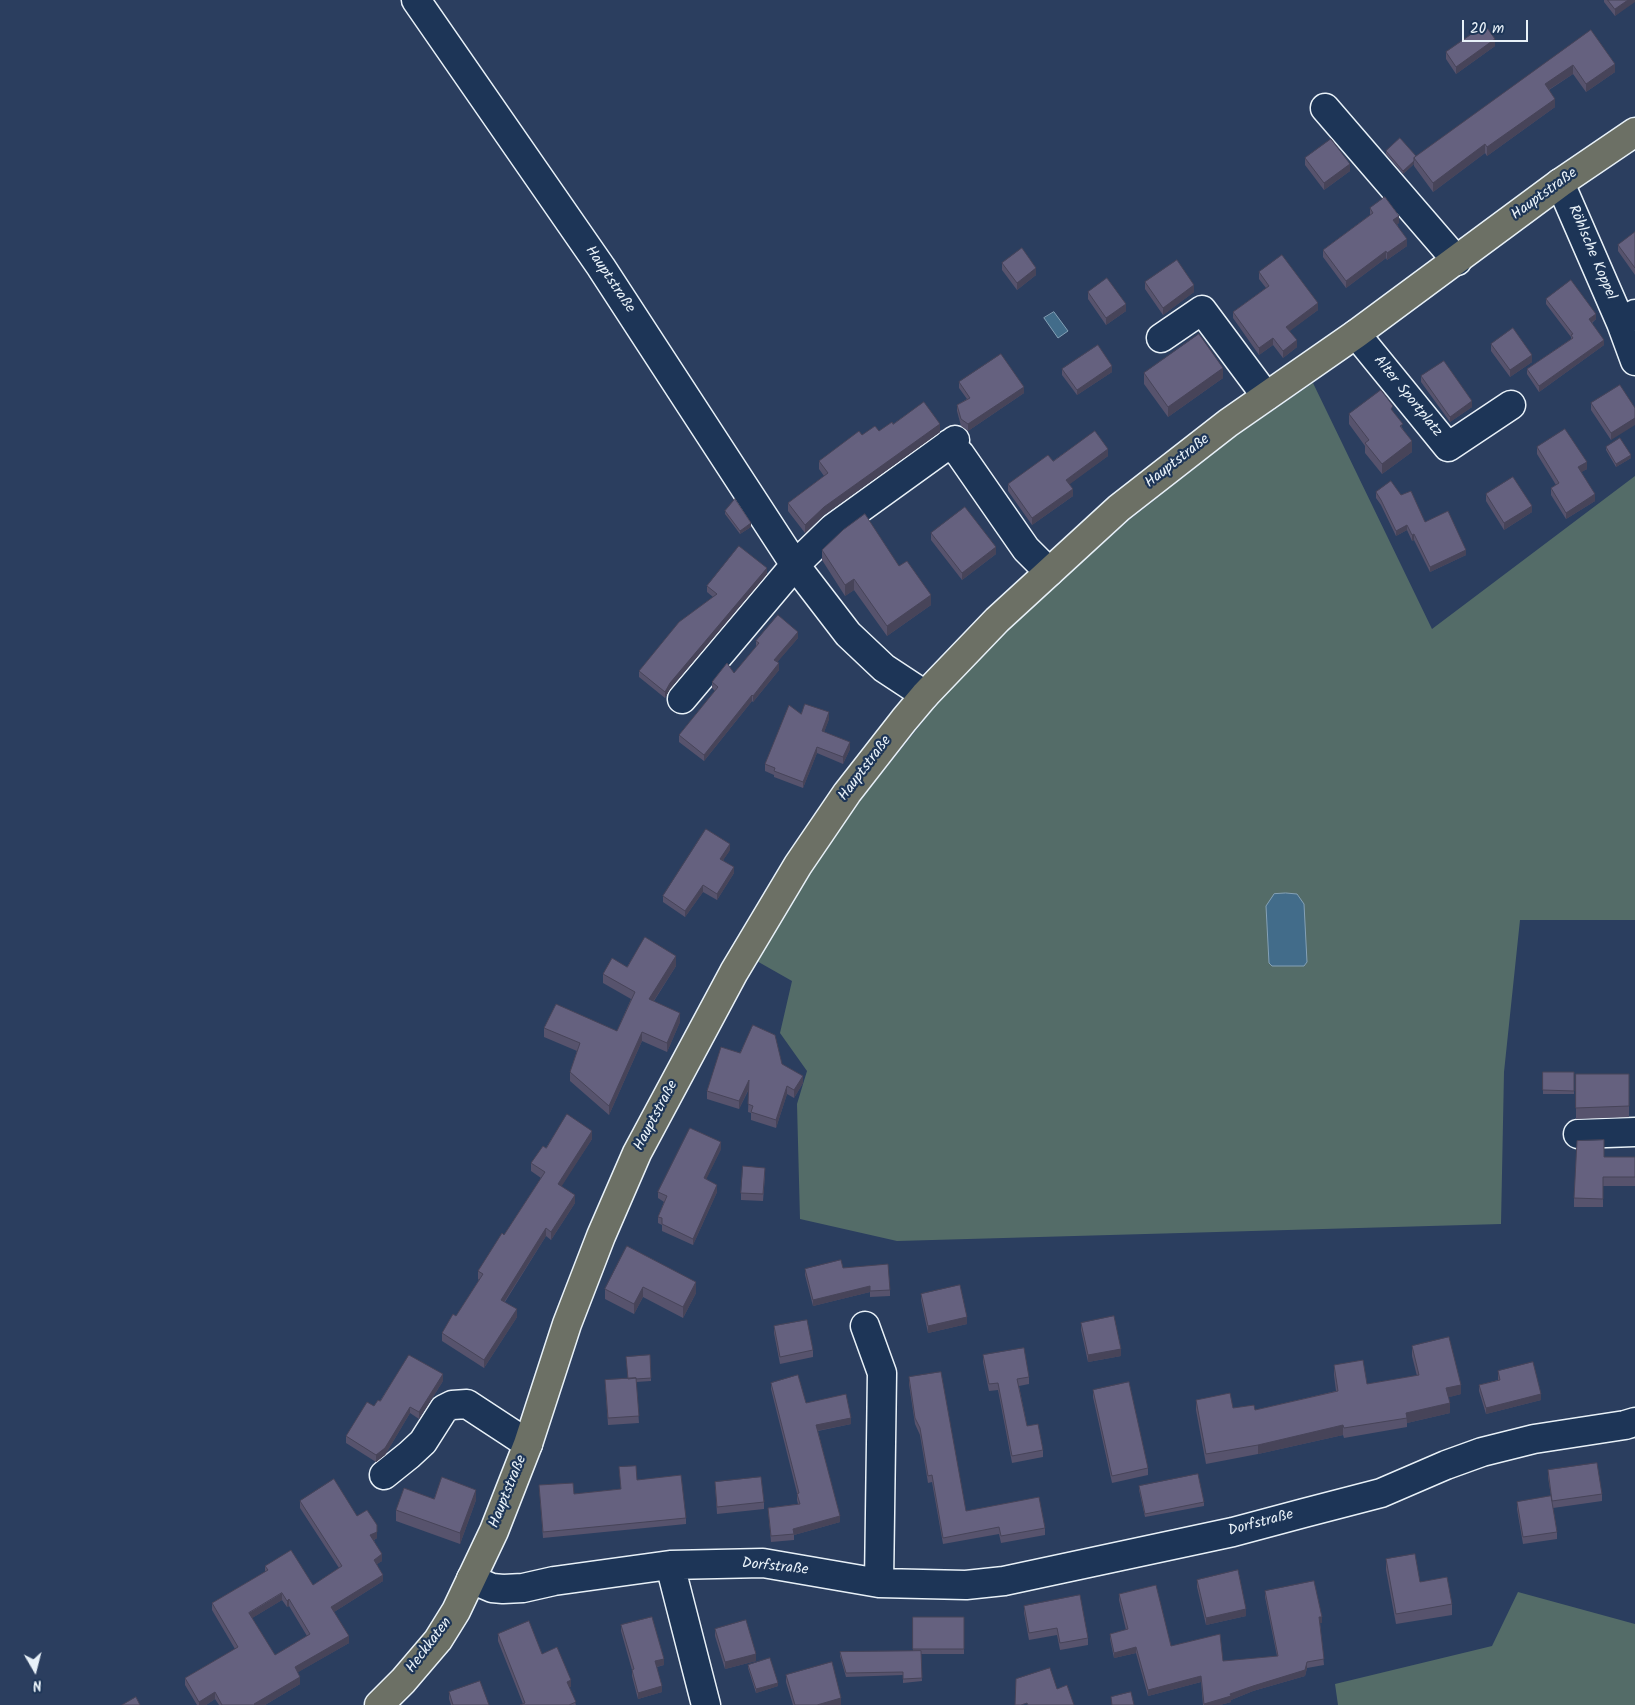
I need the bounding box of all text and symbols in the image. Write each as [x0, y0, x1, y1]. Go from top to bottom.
scale bar [1465, 10, 1531, 42]
text: 20 m [1470, 17, 1504, 41]
street label: Hauptstraße [1509, 165, 1581, 225]
street label: Röhlsche Koppel [1563, 203, 1619, 303]
street label: Hauptstraße [580, 243, 638, 317]
street label: Alter Sportplatz [1369, 353, 1445, 441]
street label: Hauptstraße [1142, 431, 1214, 493]
street label: Hauptstraße [836, 733, 896, 805]
street label: Hauptstraße [631, 1078, 683, 1154]
street label: Hauptstraße [486, 1453, 532, 1531]
street label: Dorfstraße [1226, 1507, 1296, 1541]
street label: Dorfstraße [741, 1556, 809, 1580]
street label: Heckkaten [403, 1615, 457, 1677]
north arrow [10, 1645, 60, 1695]
text: N [31, 1673, 43, 1696]

